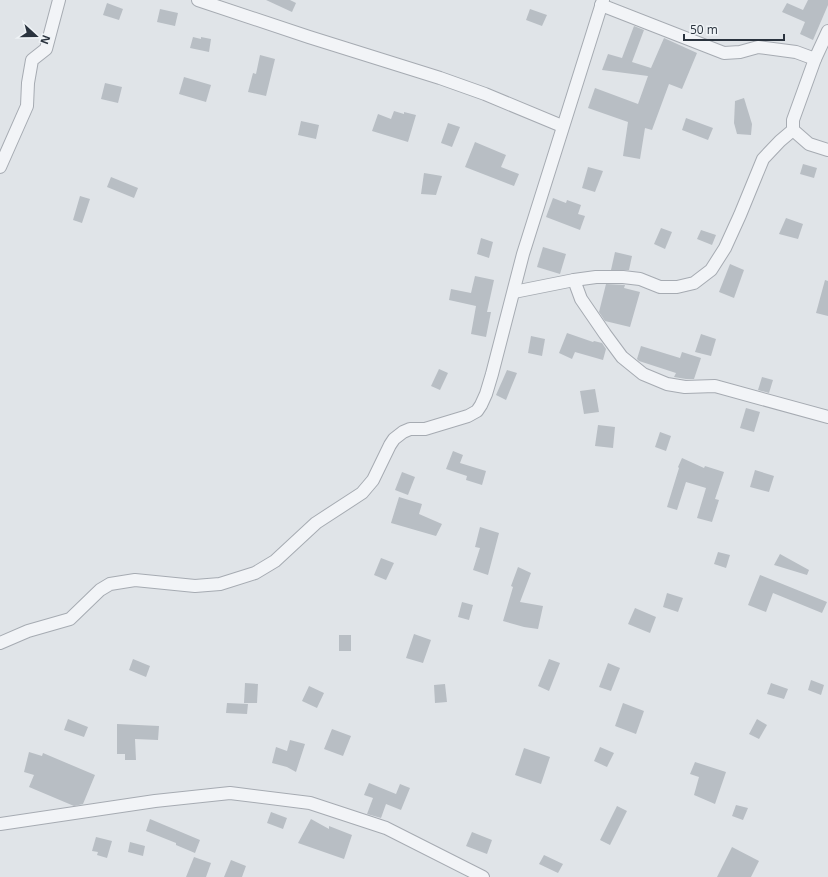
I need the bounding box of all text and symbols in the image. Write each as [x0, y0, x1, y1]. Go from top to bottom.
north arrow [16, 16, 56, 56]
scale bar [684, 16, 784, 42]
text: 50 m [690, 21, 718, 38]
text: N [37, 33, 54, 47]

